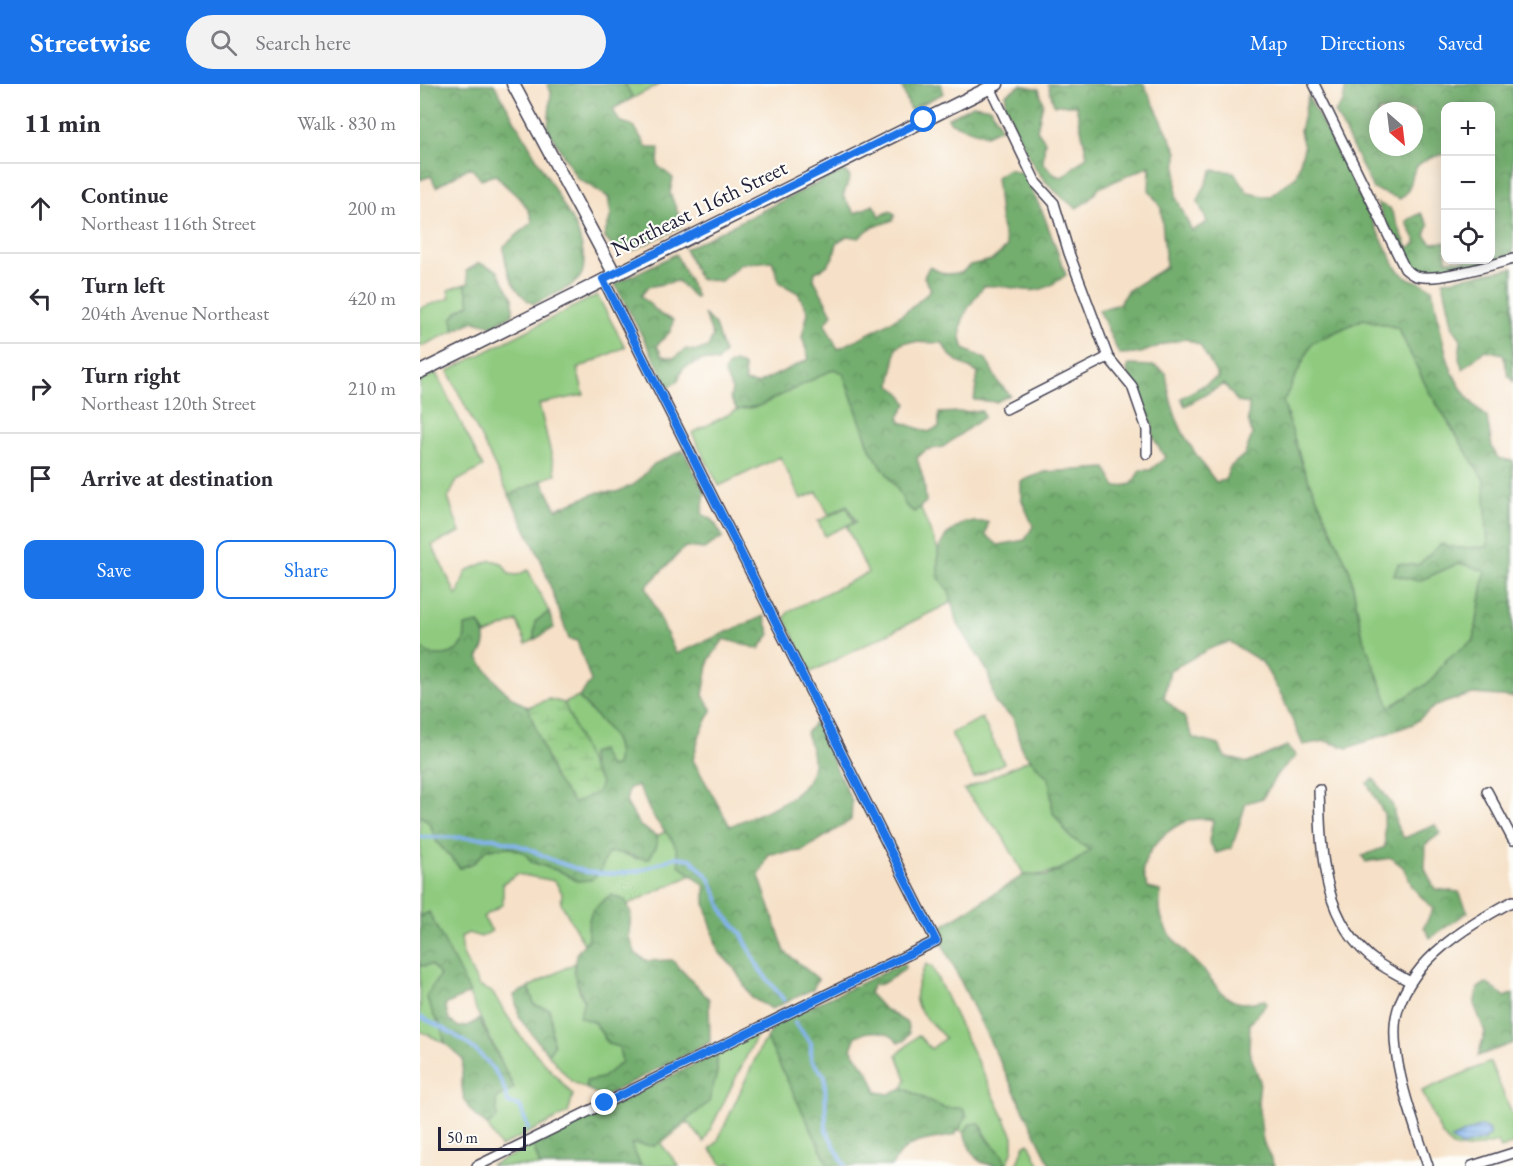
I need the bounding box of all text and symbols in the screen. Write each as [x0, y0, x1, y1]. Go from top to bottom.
search box [186, 15, 606, 69]
text: Streetwise [30, 24, 150, 60]
icon: search [207, 26, 240, 59]
text: Search here [255, 28, 351, 57]
text: Map [1250, 29, 1287, 56]
text: Directions [1320, 29, 1405, 56]
text: Saved [1438, 29, 1483, 56]
north arrow [1369, 102, 1423, 156]
map controls [1441, 102, 1495, 264]
button: + [1441, 102, 1495, 156]
text: 11 min [24, 106, 101, 140]
route start [910, 106, 936, 132]
text: Walk · 830 m [297, 110, 396, 136]
street label: Northeast 116th Street [606, 153, 792, 263]
button: − [1441, 156, 1495, 210]
text: Continue [81, 181, 168, 210]
icon: ahead [24, 192, 57, 225]
text: 200 m [348, 195, 396, 221]
text: Northeast 116th Street [81, 210, 256, 236]
button: locate [1441, 210, 1495, 264]
text: Turn left [81, 271, 165, 300]
icon: left [24, 282, 57, 315]
text: 420 m [348, 285, 396, 311]
text: 204th Avenue Northeast [81, 300, 269, 326]
text: Turn right [81, 361, 180, 390]
icon: right [24, 372, 57, 405]
text: 210 m [348, 375, 396, 401]
text: Northeast 120th Street [81, 390, 256, 416]
icon: arrive [24, 462, 57, 495]
text: Arrive at destination [81, 464, 273, 493]
button: Save [24, 540, 204, 599]
button: Share [216, 540, 396, 599]
route end [591, 1089, 617, 1115]
scale bar [438, 1124, 526, 1152]
text: 50 m [447, 1127, 478, 1148]

